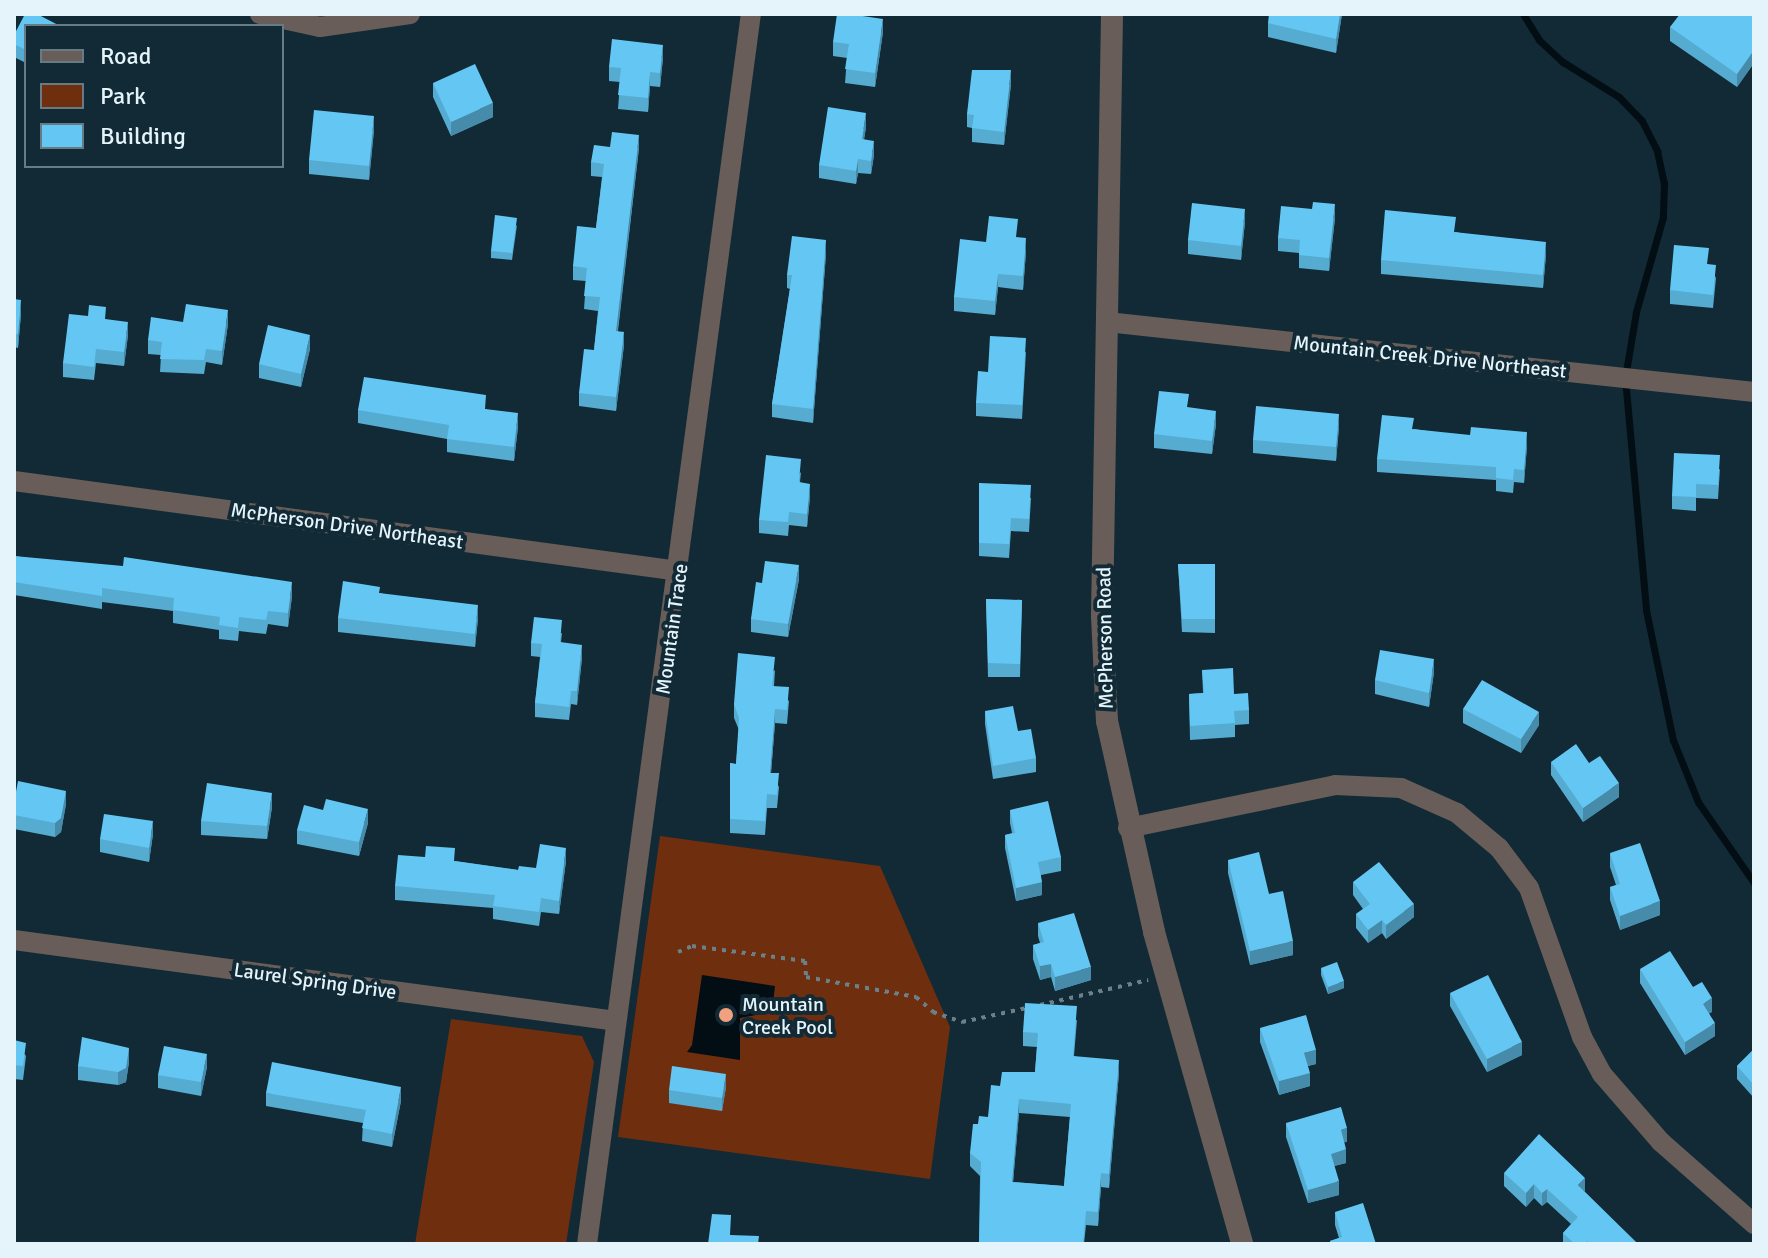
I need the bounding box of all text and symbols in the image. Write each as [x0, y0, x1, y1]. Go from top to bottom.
legend [24, 24, 284, 168]
text: Road [100, 41, 151, 71]
text: Park [100, 81, 146, 111]
text: Building [100, 121, 186, 151]
street label: Mountain Creek Drive Northeast [1292, 331, 1568, 383]
street label: McPherson Drive Northeast [229, 498, 465, 554]
street label: Mountain Trace [651, 562, 693, 696]
street label: McPherson Road [1092, 567, 1118, 709]
street label: Laurel Spring Drive [232, 958, 398, 1004]
place label: Mountain Creek Pool [742, 992, 833, 1039]
marker: Mountain Creek Pool [717, 1006, 735, 1024]

